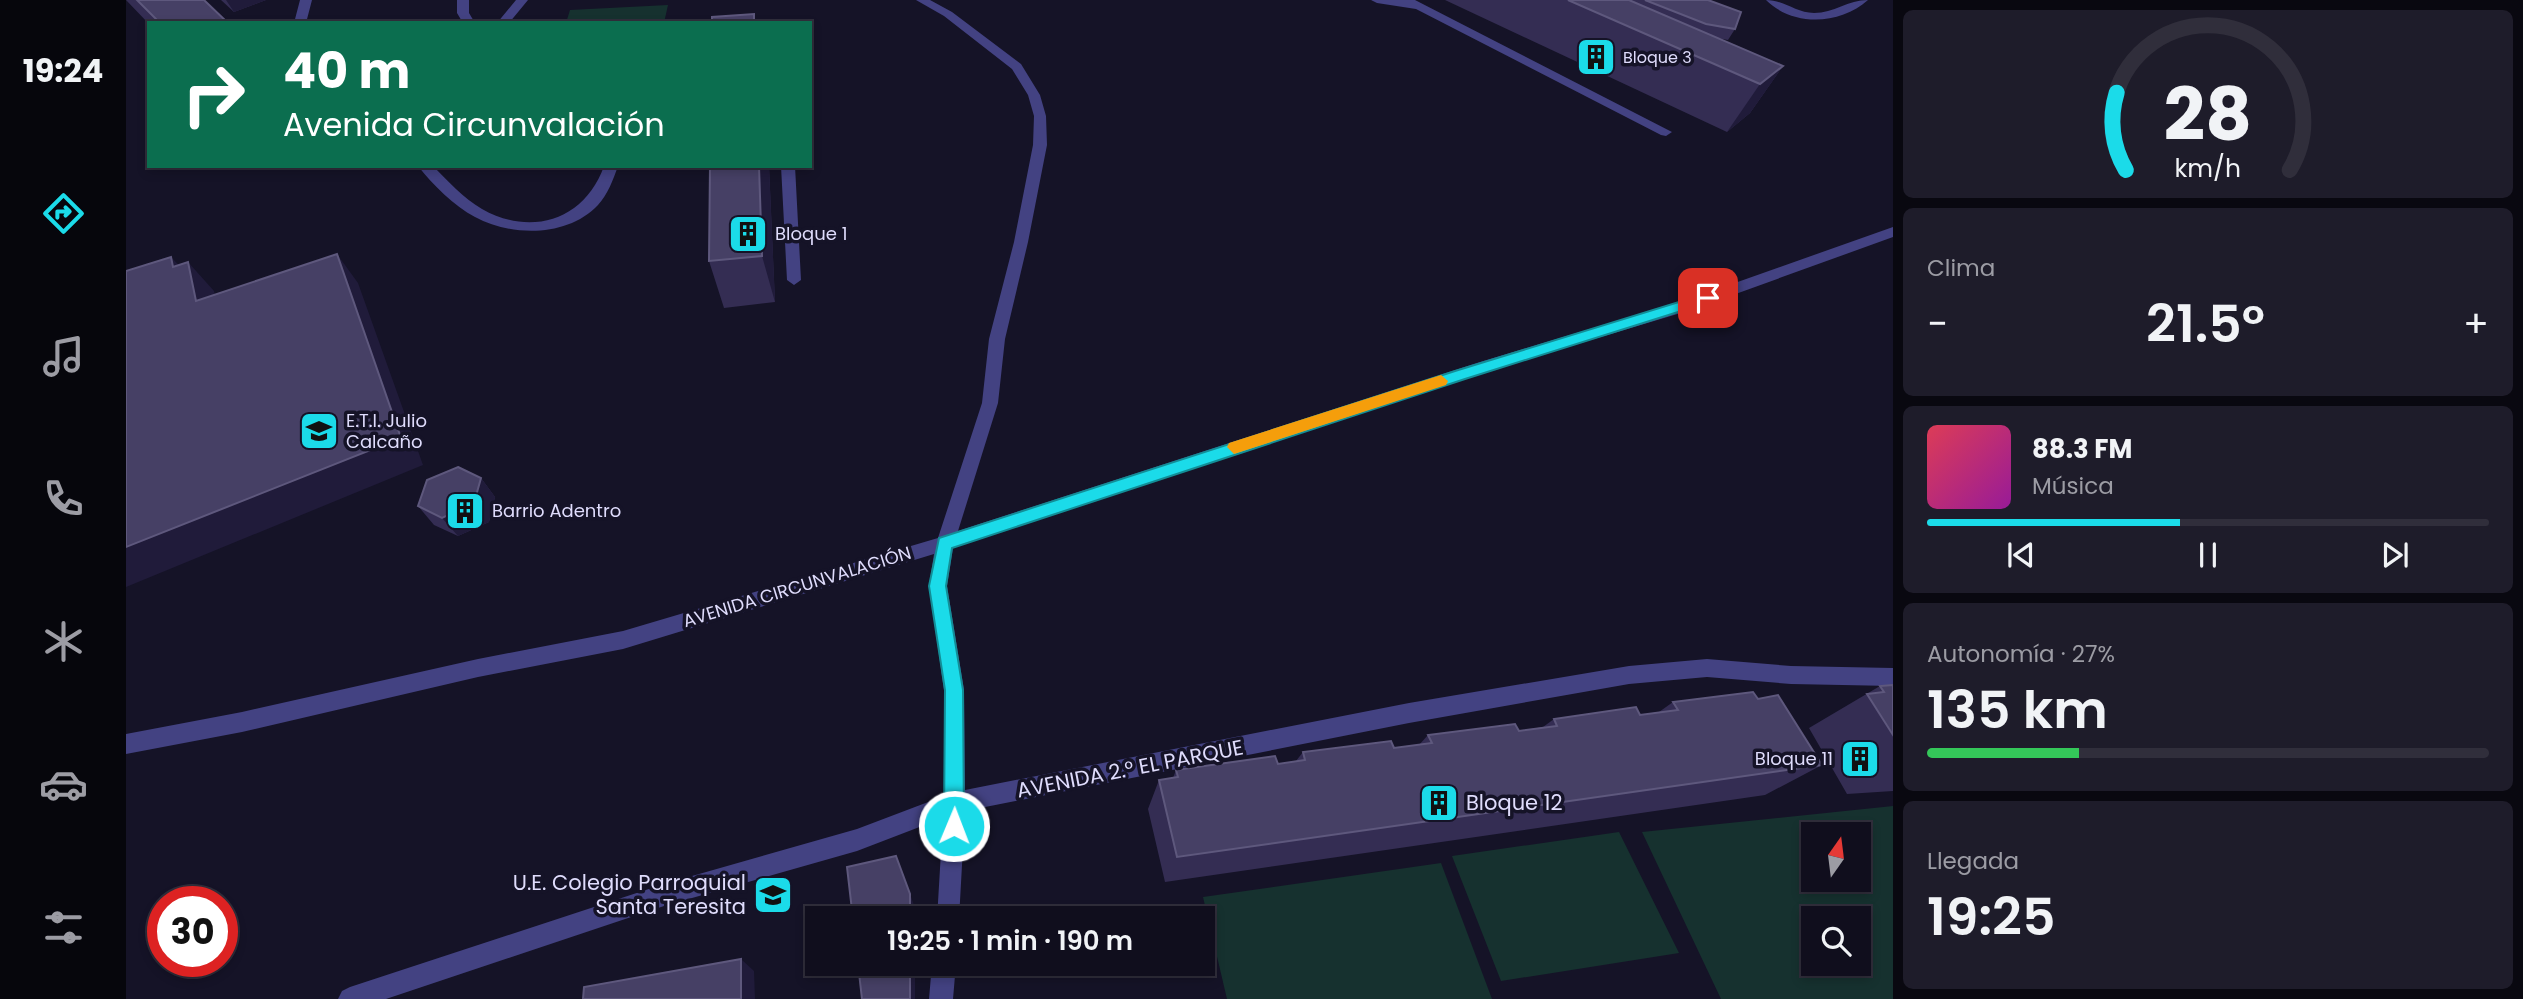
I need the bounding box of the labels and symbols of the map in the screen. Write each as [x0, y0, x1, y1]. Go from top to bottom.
building icon: Bloque 3 [1575, 36, 1617, 78]
place label: Bloque 3 [1623, 46, 1692, 69]
building icon: Bloque 1 [727, 213, 769, 255]
place label: Bloque 1 [775, 221, 847, 246]
pin [1678, 268, 1738, 328]
place label: E.T.I. Julio Calcaño [346, 408, 427, 454]
school or university icon: E.T.I. Julio Calcaño [298, 410, 340, 452]
building icon: Barrio Adentro [444, 490, 486, 532]
place label: Barrio Adentro [492, 498, 621, 523]
street label: AVENIDA CIRCUNVALACIÓN [680, 540, 914, 633]
street label: AVENIDA 2.° EL PARQUE [1014, 732, 1246, 805]
building icon: Bloque 11 [1839, 738, 1881, 780]
place label: Bloque 11 [1755, 746, 1833, 771]
building icon: Bloque 12 [1418, 782, 1460, 824]
place label: Bloque 12 [1466, 788, 1563, 817]
position arrow [917, 789, 991, 863]
north arrow [1801, 822, 1871, 892]
place label: U.E. Colegio Parroquial Santa Teresita [513, 868, 746, 921]
school or university icon: U.E. Colegio Parroquial Santa Teresita [752, 874, 794, 916]
speed limit sign: 30 [147, 886, 238, 977]

